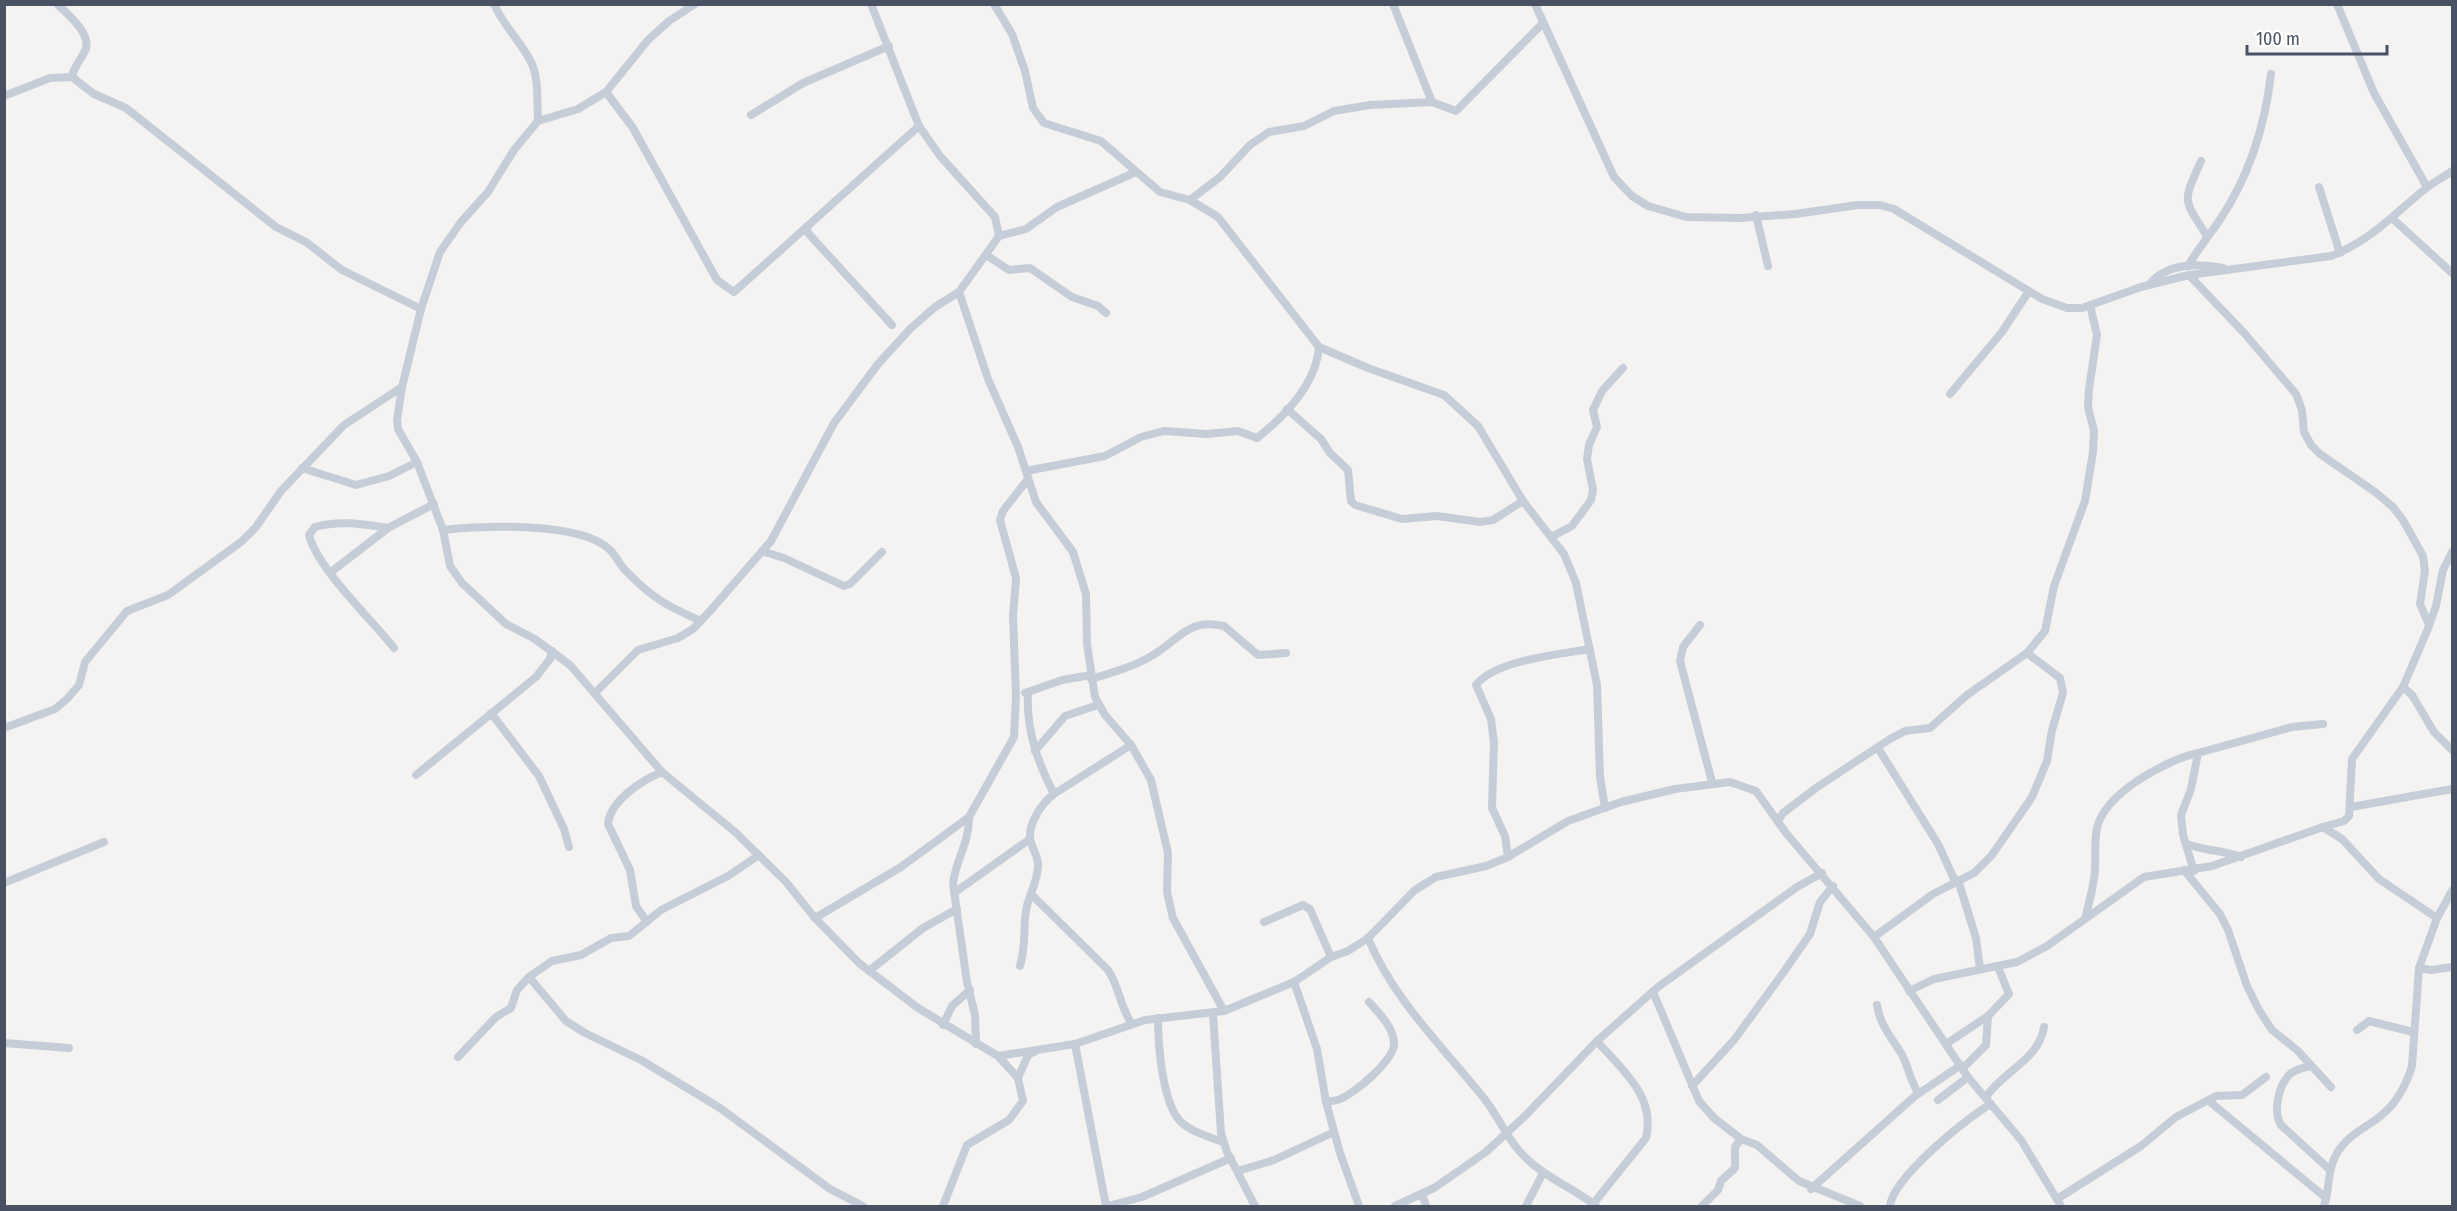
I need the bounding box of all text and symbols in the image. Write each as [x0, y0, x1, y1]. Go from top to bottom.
scale bar [2247, 18, 2386, 56]
text: 100 m [2256, 28, 2300, 50]

